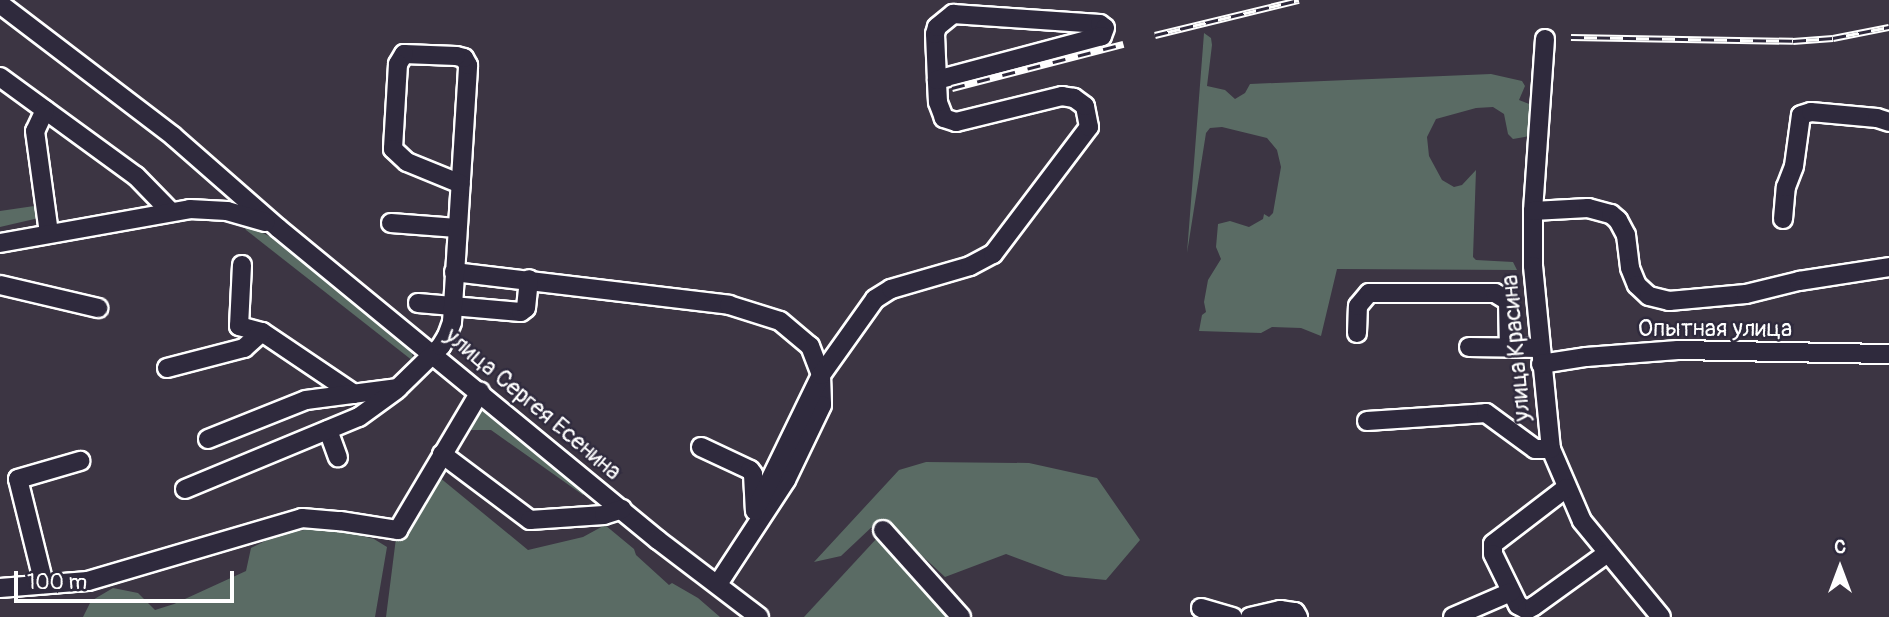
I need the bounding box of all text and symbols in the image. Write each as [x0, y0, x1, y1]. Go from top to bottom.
street label: улица Красина [1495, 273, 1537, 423]
street label: Опытная улица [1638, 315, 1792, 343]
street label: улица Сергея Есенина [439, 322, 627, 486]
north arrow [1805, 533, 1875, 603]
text: С [1834, 535, 1846, 559]
scale bar [18, 558, 238, 602]
text: 100 m [27, 569, 87, 596]

